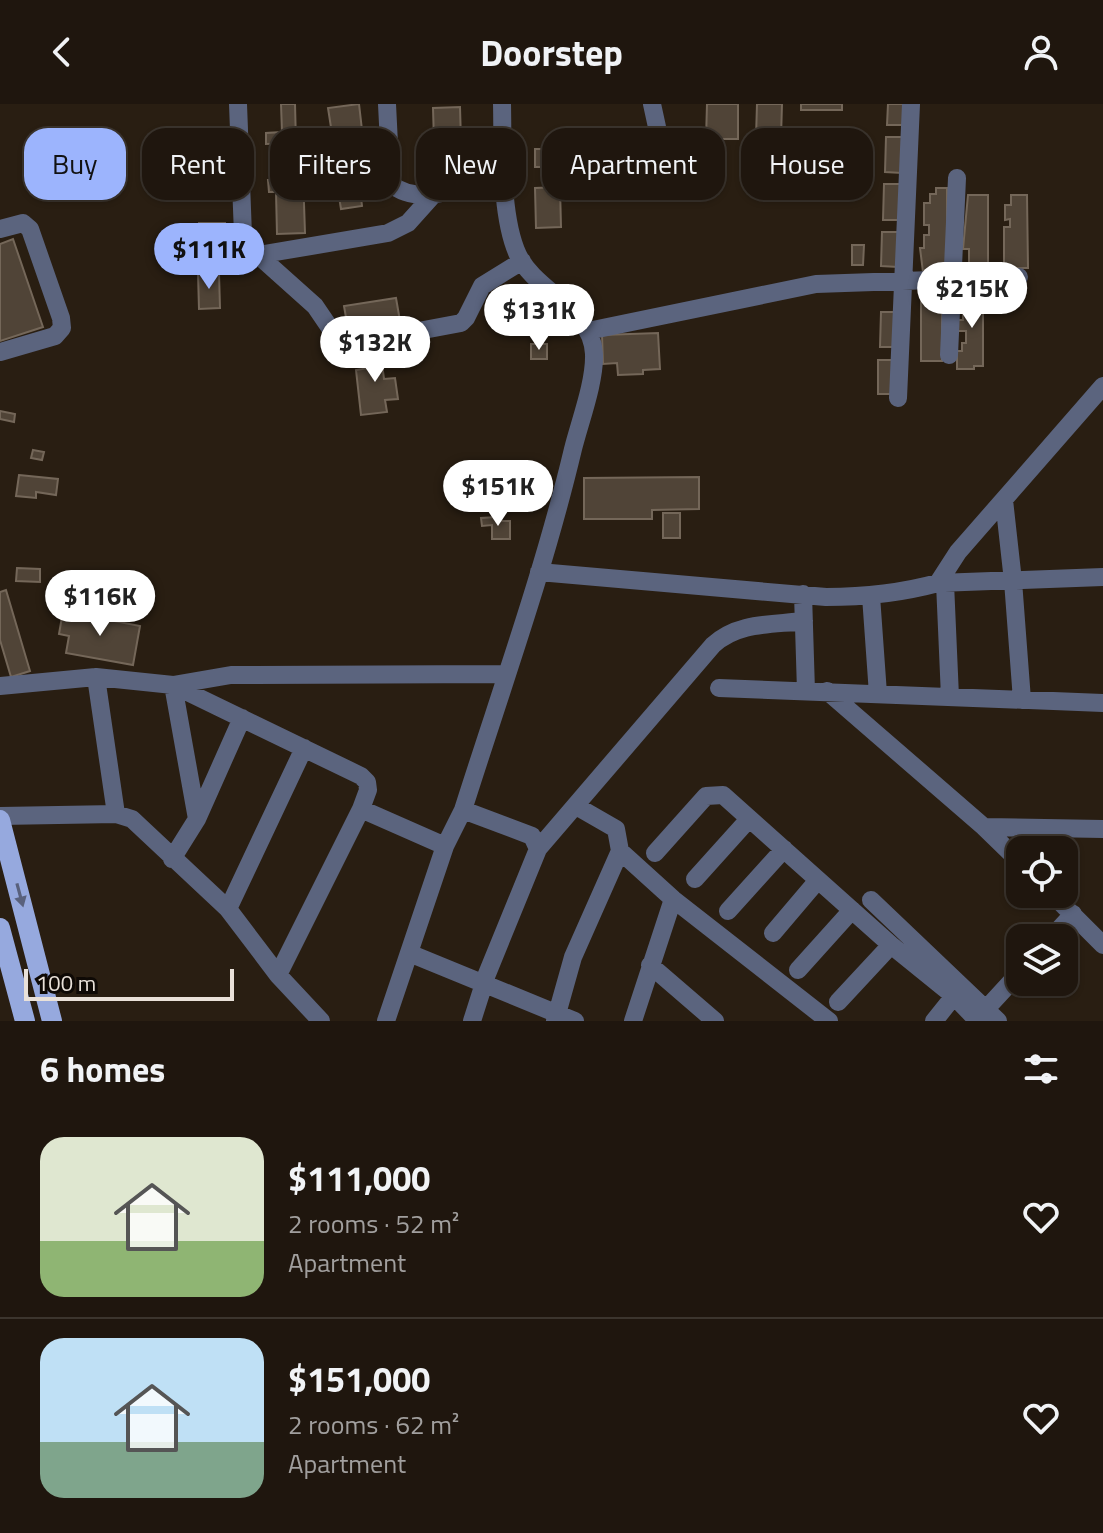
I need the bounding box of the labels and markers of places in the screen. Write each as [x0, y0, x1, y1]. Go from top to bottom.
pin: $111K [153, 223, 265, 291]
pin: $215K [916, 262, 1028, 330]
pin: $131K [483, 284, 595, 352]
pin: $132K [319, 316, 431, 384]
pin: $151K [442, 460, 554, 528]
pin: $116K [44, 570, 156, 638]

